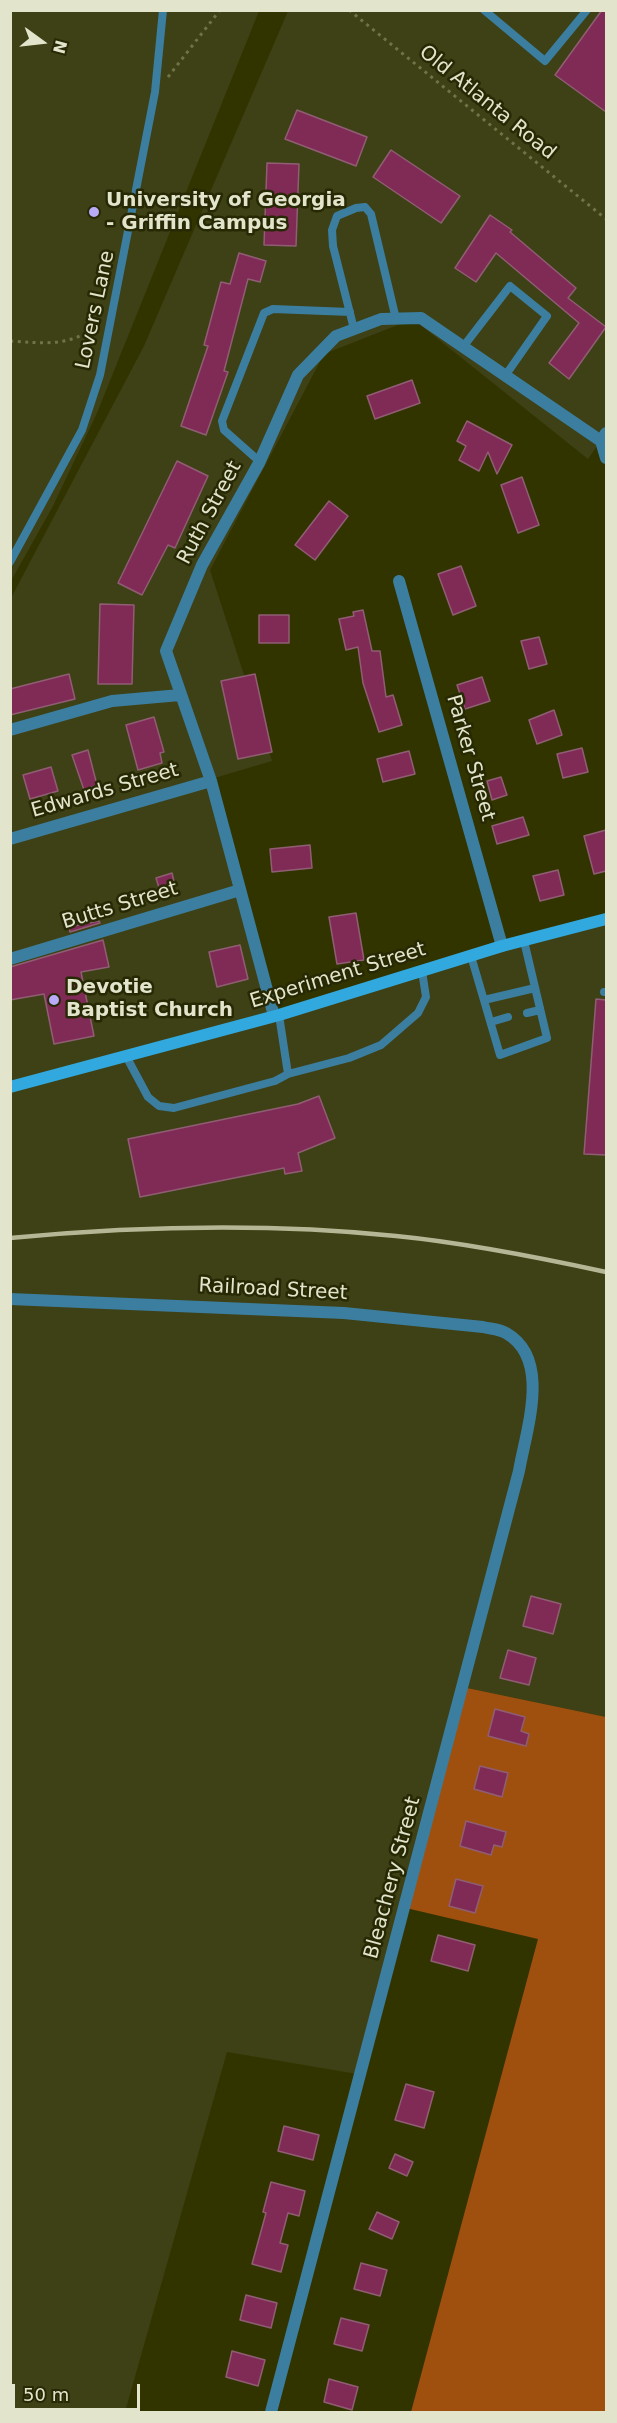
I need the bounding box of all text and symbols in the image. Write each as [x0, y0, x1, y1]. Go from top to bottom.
north arrow [12, 12, 72, 72]
text: N [49, 38, 71, 56]
street label: Old Atlanta Road [414, 41, 560, 165]
place label: University of Georgia - Griffin Campus [106, 189, 346, 236]
marker: University of Georgia - Griffin Campus [87, 205, 101, 219]
street label: Lovers Lane [72, 249, 120, 371]
street label: Ruth Street [173, 457, 247, 569]
street label: Parker Street [441, 692, 499, 824]
street label: Edwards Street [29, 759, 181, 823]
street label: Butts Street [59, 877, 181, 935]
street label: Experiment Street [247, 938, 429, 1014]
place label: Devotie Baptist Church [66, 976, 233, 1023]
marker: Devotie Baptist Church [47, 993, 61, 1007]
street label: Railroad Street [198, 1274, 348, 1306]
street label: Bleachery Street [360, 1794, 426, 1962]
scale bar [15, 2372, 142, 2410]
text: 50 m [23, 2384, 69, 2405]

